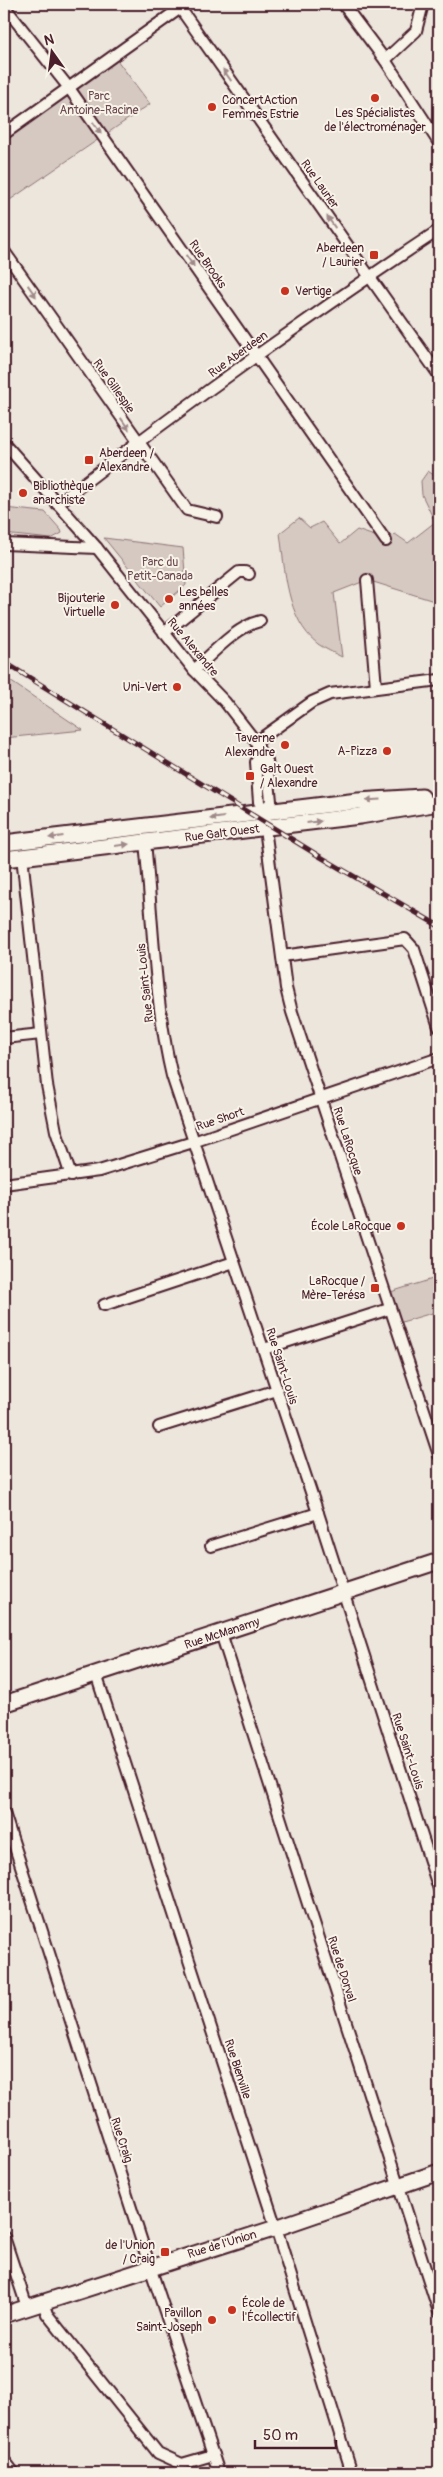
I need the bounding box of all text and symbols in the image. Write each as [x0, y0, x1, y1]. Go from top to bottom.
north arrow [28, 28, 78, 78]
text: N [42, 30, 56, 49]
one-way arrow [222, 68, 232, 82]
park label: Parc Antoine-Racine [60, 89, 139, 118]
marker: Les Spécialistes de l'électroménager [369, 92, 381, 104]
place label: ConcertAction Femmes Estrie [222, 93, 299, 122]
marker: ConcertAction Femmes Estrie [206, 101, 218, 113]
place label: Les Spécialistes de l'électroménager [324, 106, 427, 135]
one-way arrow [92, 121, 102, 134]
street label: Rue Laurier [297, 157, 342, 212]
one-way arrow [326, 215, 336, 229]
street label: Rue Brooks [185, 237, 230, 292]
place label: Aberdeen / Laurier [316, 241, 365, 270]
marker: Aberdeen / Laurier [368, 249, 380, 261]
one-way arrow [185, 254, 195, 268]
one-way arrow [27, 284, 37, 298]
place label: Vertige [295, 284, 331, 299]
marker: Vertige [279, 285, 291, 297]
street label: Rue Aberdeen [206, 328, 271, 381]
street label: Rue Gillespie [90, 356, 138, 416]
one-way arrow [120, 417, 130, 431]
place label: Aberdeen / Alexandre [99, 446, 154, 475]
marker: Aberdeen / Alexandre [83, 454, 95, 466]
place label: Bibliothèque anarchiste [33, 479, 94, 508]
marker: Bibliothèque anarchiste [17, 487, 29, 499]
park label: Parc du Petit-Canada [127, 555, 193, 584]
place label: Les belles années [179, 585, 229, 614]
place label: Bijouterie Virtuelle [58, 591, 105, 620]
marker: Les belles années [163, 593, 175, 605]
marker: Bijouterie Virtuelle [109, 599, 121, 611]
street label: Rue Alexandre [164, 615, 222, 680]
place label: Uni-Vert [123, 680, 167, 695]
marker: Uni-Vert [171, 681, 183, 693]
place label: Taverne Alexandre [225, 731, 275, 760]
marker: Taverne Alexandre [279, 739, 291, 751]
place label: A-Pizza [337, 744, 377, 759]
marker: A-Pizza [381, 745, 393, 757]
place label: Galt Ouest / Alexandre [260, 762, 317, 791]
marker: Galt Ouest / Alexandre [244, 770, 256, 782]
one-way arrow [365, 797, 381, 805]
one-way arrow [209, 814, 225, 822]
one-way arrow [306, 818, 322, 826]
street label: Rue Galt Ouest [184, 821, 260, 846]
one-way arrow [47, 833, 63, 841]
one-way arrow [114, 841, 130, 849]
street label: Rue Saint-Louis [134, 942, 157, 1023]
street label: Rue Short [194, 1104, 246, 1135]
street label: Rue LaRocque [329, 1105, 366, 1177]
place label: École LaRocque [311, 1218, 391, 1234]
marker: École LaRocque [395, 1220, 407, 1232]
place label: LaRocque / Mère-Terésa [301, 1274, 365, 1303]
marker: LaRocque / Mère-Terésa [369, 1282, 381, 1294]
street label: Rue Saint-Louis [262, 1326, 301, 1407]
street label: Rue McManamy [183, 1614, 262, 1653]
street label: Rue Saint-Louis [388, 1711, 427, 1792]
street label: Rue de Dorval [324, 1934, 359, 2004]
street label: Rue Bienville [221, 2037, 254, 2101]
street label: Rue Craig [107, 2116, 136, 2165]
street label: Rue de l'Union [186, 2227, 259, 2262]
place label: de l'Union / Craig [105, 2238, 155, 2267]
marker: de l'Union / Craig [159, 2246, 171, 2258]
place label: École de l'Écollectif [242, 2295, 296, 2325]
marker: École de l'Écollectif [226, 2304, 238, 2316]
place label: Pavillon Saint-Joseph [136, 2306, 202, 2335]
marker: Pavillon Saint-Joseph [206, 2314, 218, 2326]
scale bar [255, 2417, 337, 2449]
text: 50 m [263, 2426, 298, 2445]

